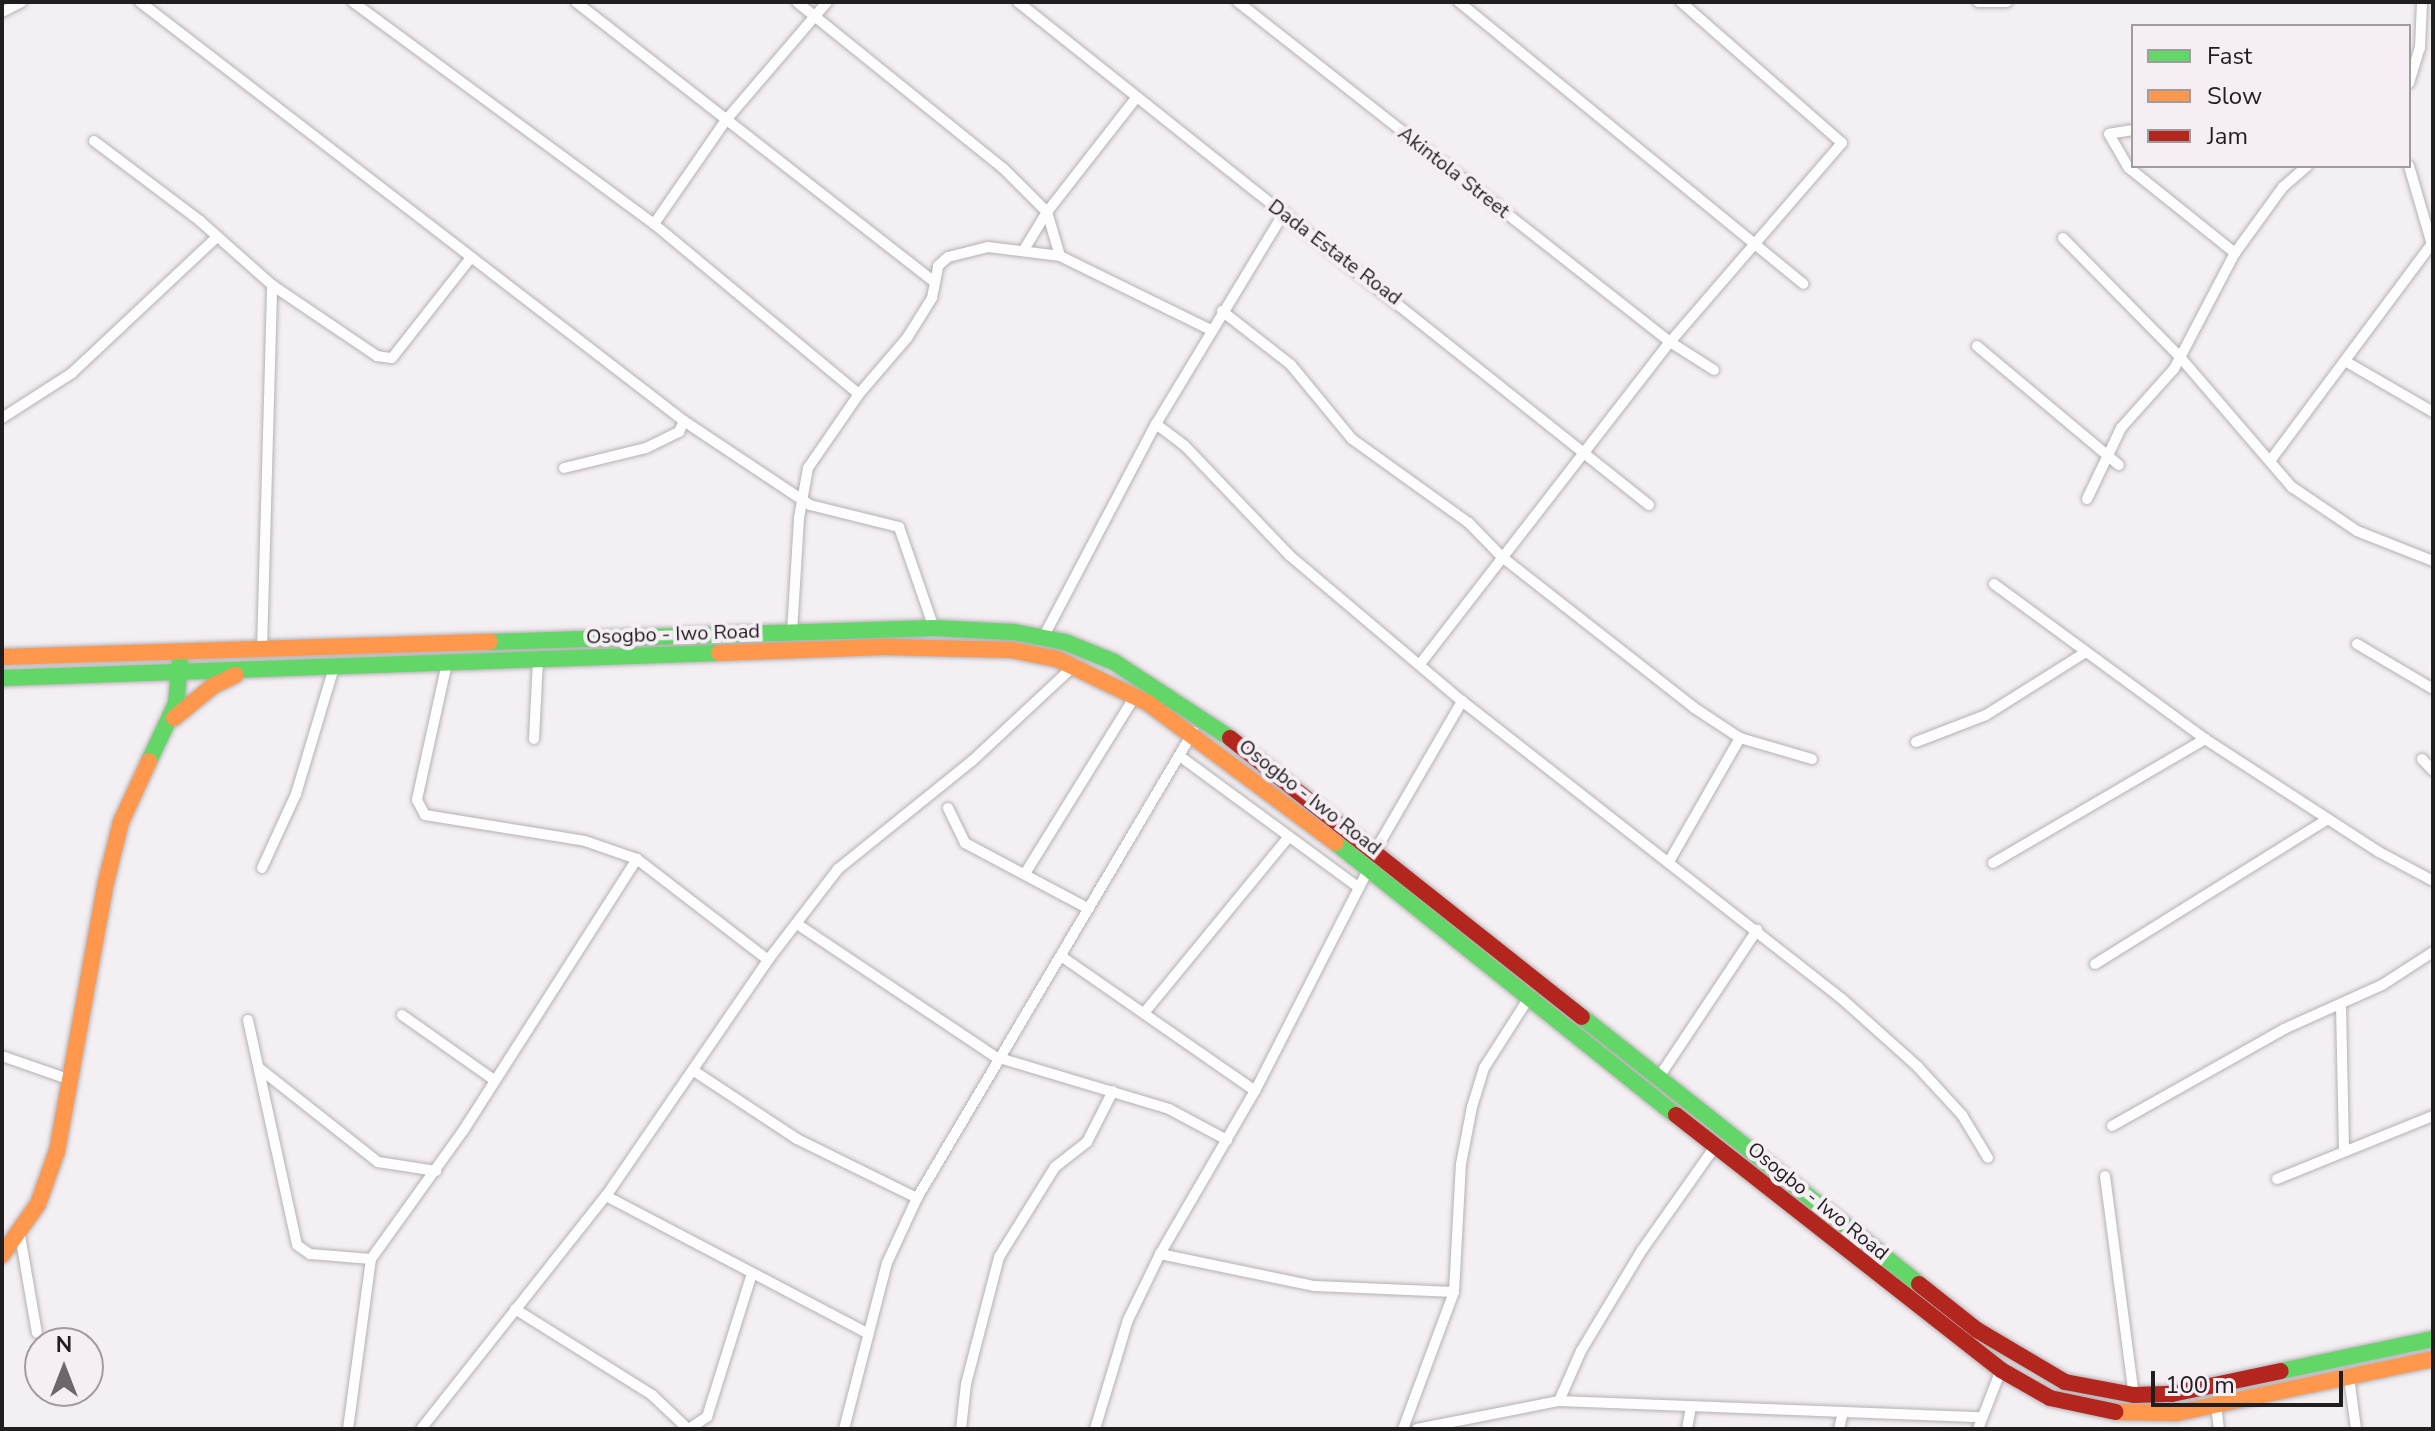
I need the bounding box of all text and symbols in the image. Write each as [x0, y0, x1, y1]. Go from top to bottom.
legend [2131, 24, 2411, 168]
text: Fast [2207, 40, 2252, 72]
text: Slow [2207, 80, 2262, 112]
text: Jam [2207, 120, 2248, 152]
street label: Akintola Street [1393, 121, 1515, 223]
street label: Dada Estate Road [1264, 194, 1406, 310]
street label: Osogbo - Iwo Road [586, 619, 760, 649]
street label: Osogbo - Iwo Road [1234, 734, 1386, 860]
street label: Osogbo - Iwo Road [1743, 1137, 1893, 1265]
north arrow [24, 1327, 104, 1407]
text: N [56, 1330, 72, 1360]
scale bar [2155, 1355, 2347, 1405]
text: 100 m [2165, 1369, 2235, 1401]

